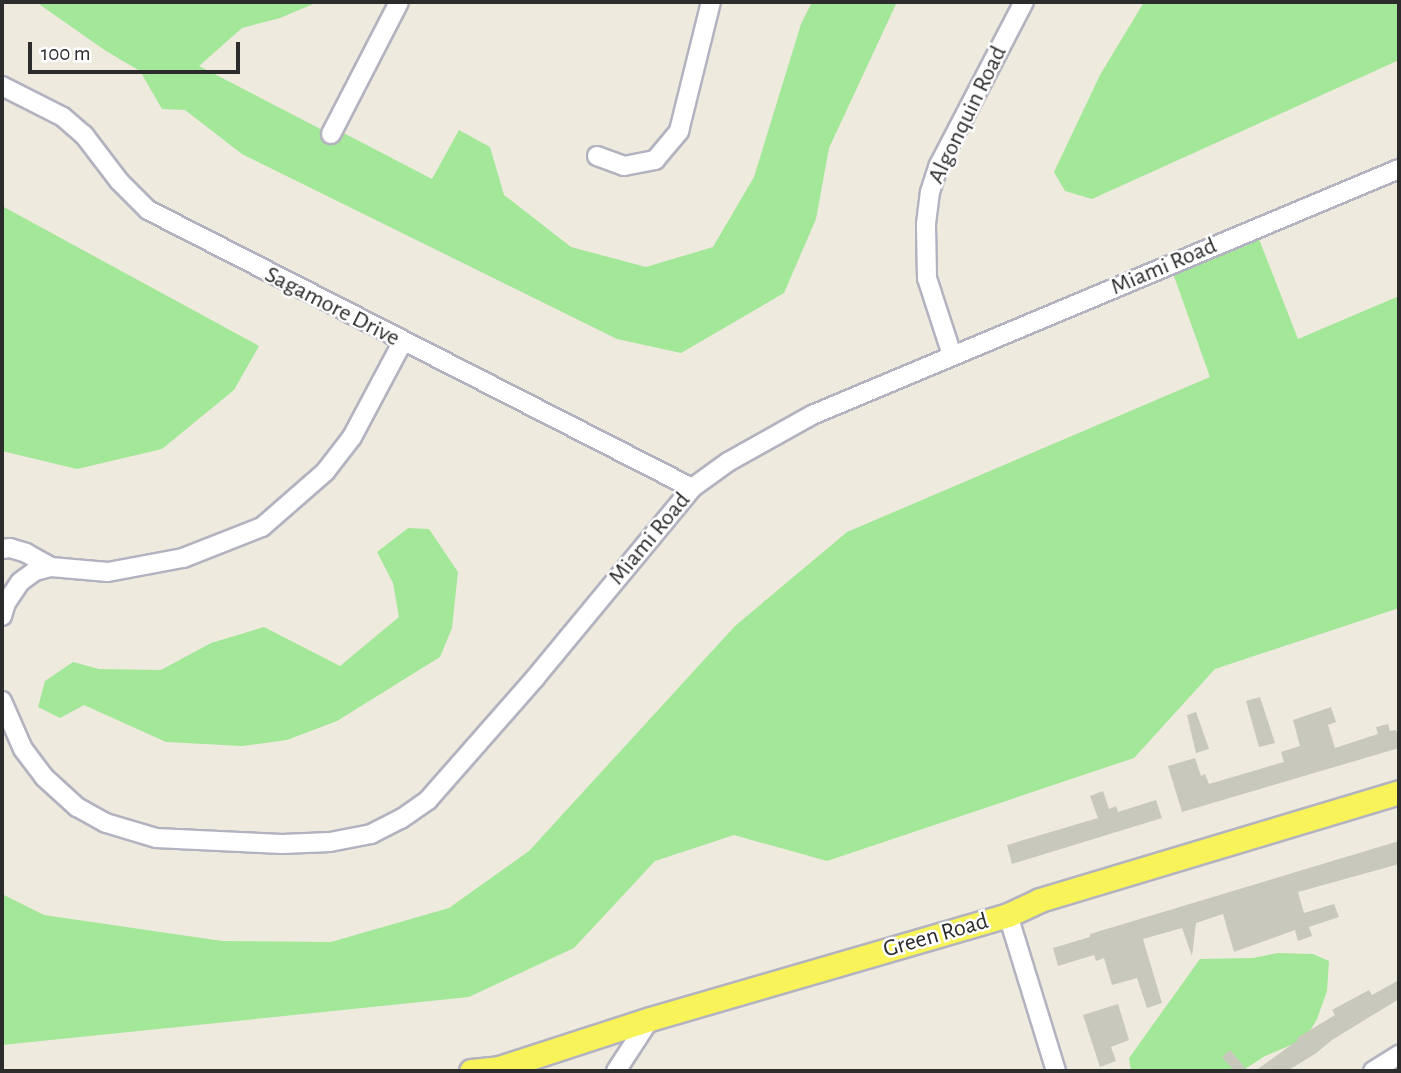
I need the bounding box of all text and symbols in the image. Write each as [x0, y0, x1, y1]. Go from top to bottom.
scale bar [32, 28, 243, 72]
street label: Algonquin Road [922, 41, 1014, 189]
text: 100 m [41, 43, 91, 64]
street label: Miami Road [1107, 232, 1221, 302]
street label: Sagamore Drive [260, 261, 404, 353]
street label: Miami Road [603, 487, 697, 591]
street label: Green Road [880, 907, 992, 965]

